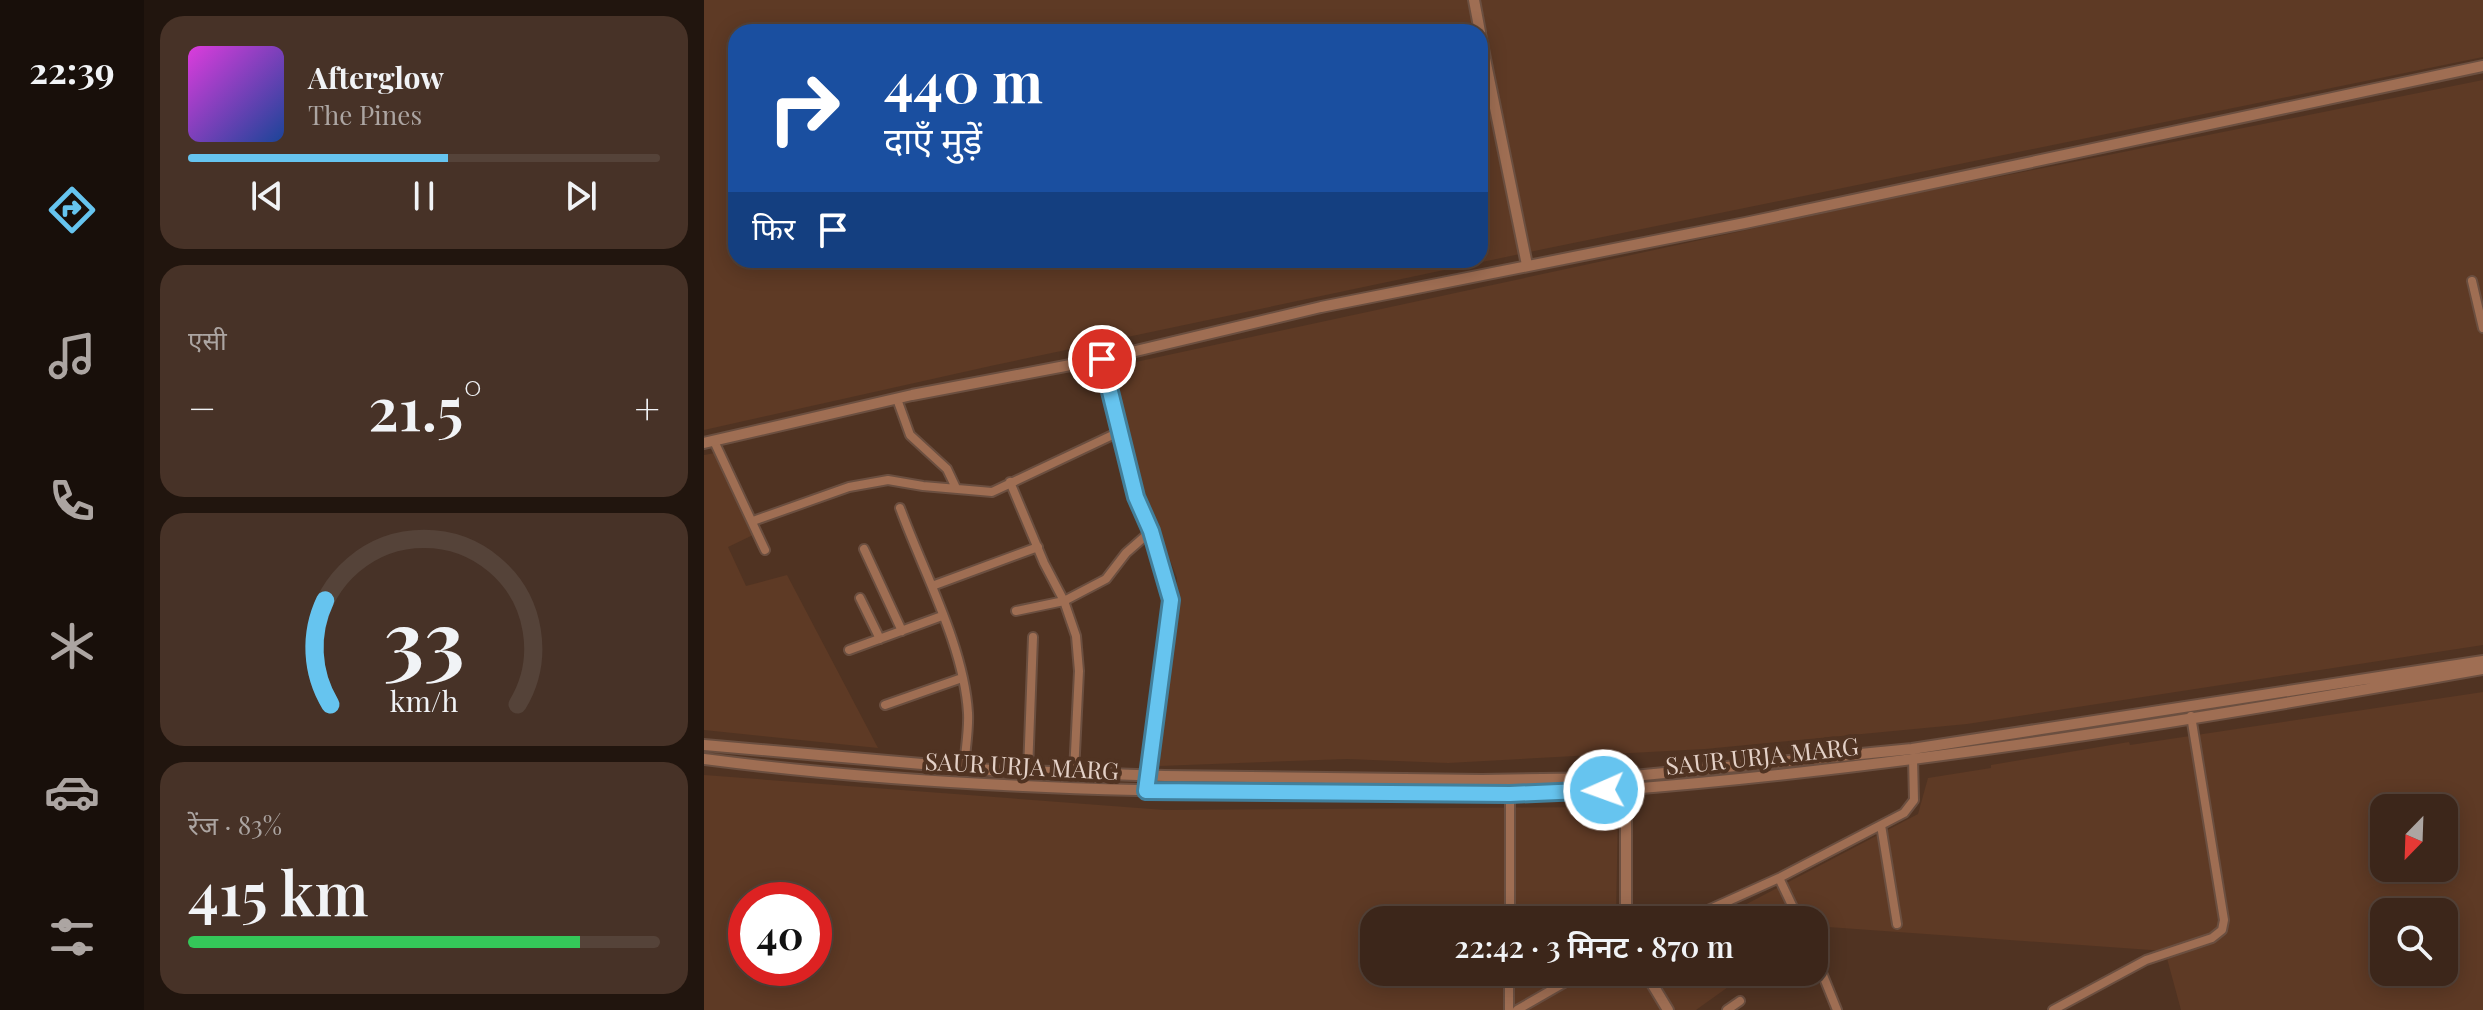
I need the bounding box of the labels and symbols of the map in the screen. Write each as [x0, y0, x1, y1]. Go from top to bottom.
pin [1068, 325, 1136, 393]
street label: SAUR URJA MARG [1664, 729, 1860, 781]
street label: SAUR URJA MARG [924, 744, 1120, 786]
position arrow [1562, 748, 1646, 832]
north arrow [2370, 794, 2458, 882]
speed limit sign: 40 [728, 882, 832, 986]

